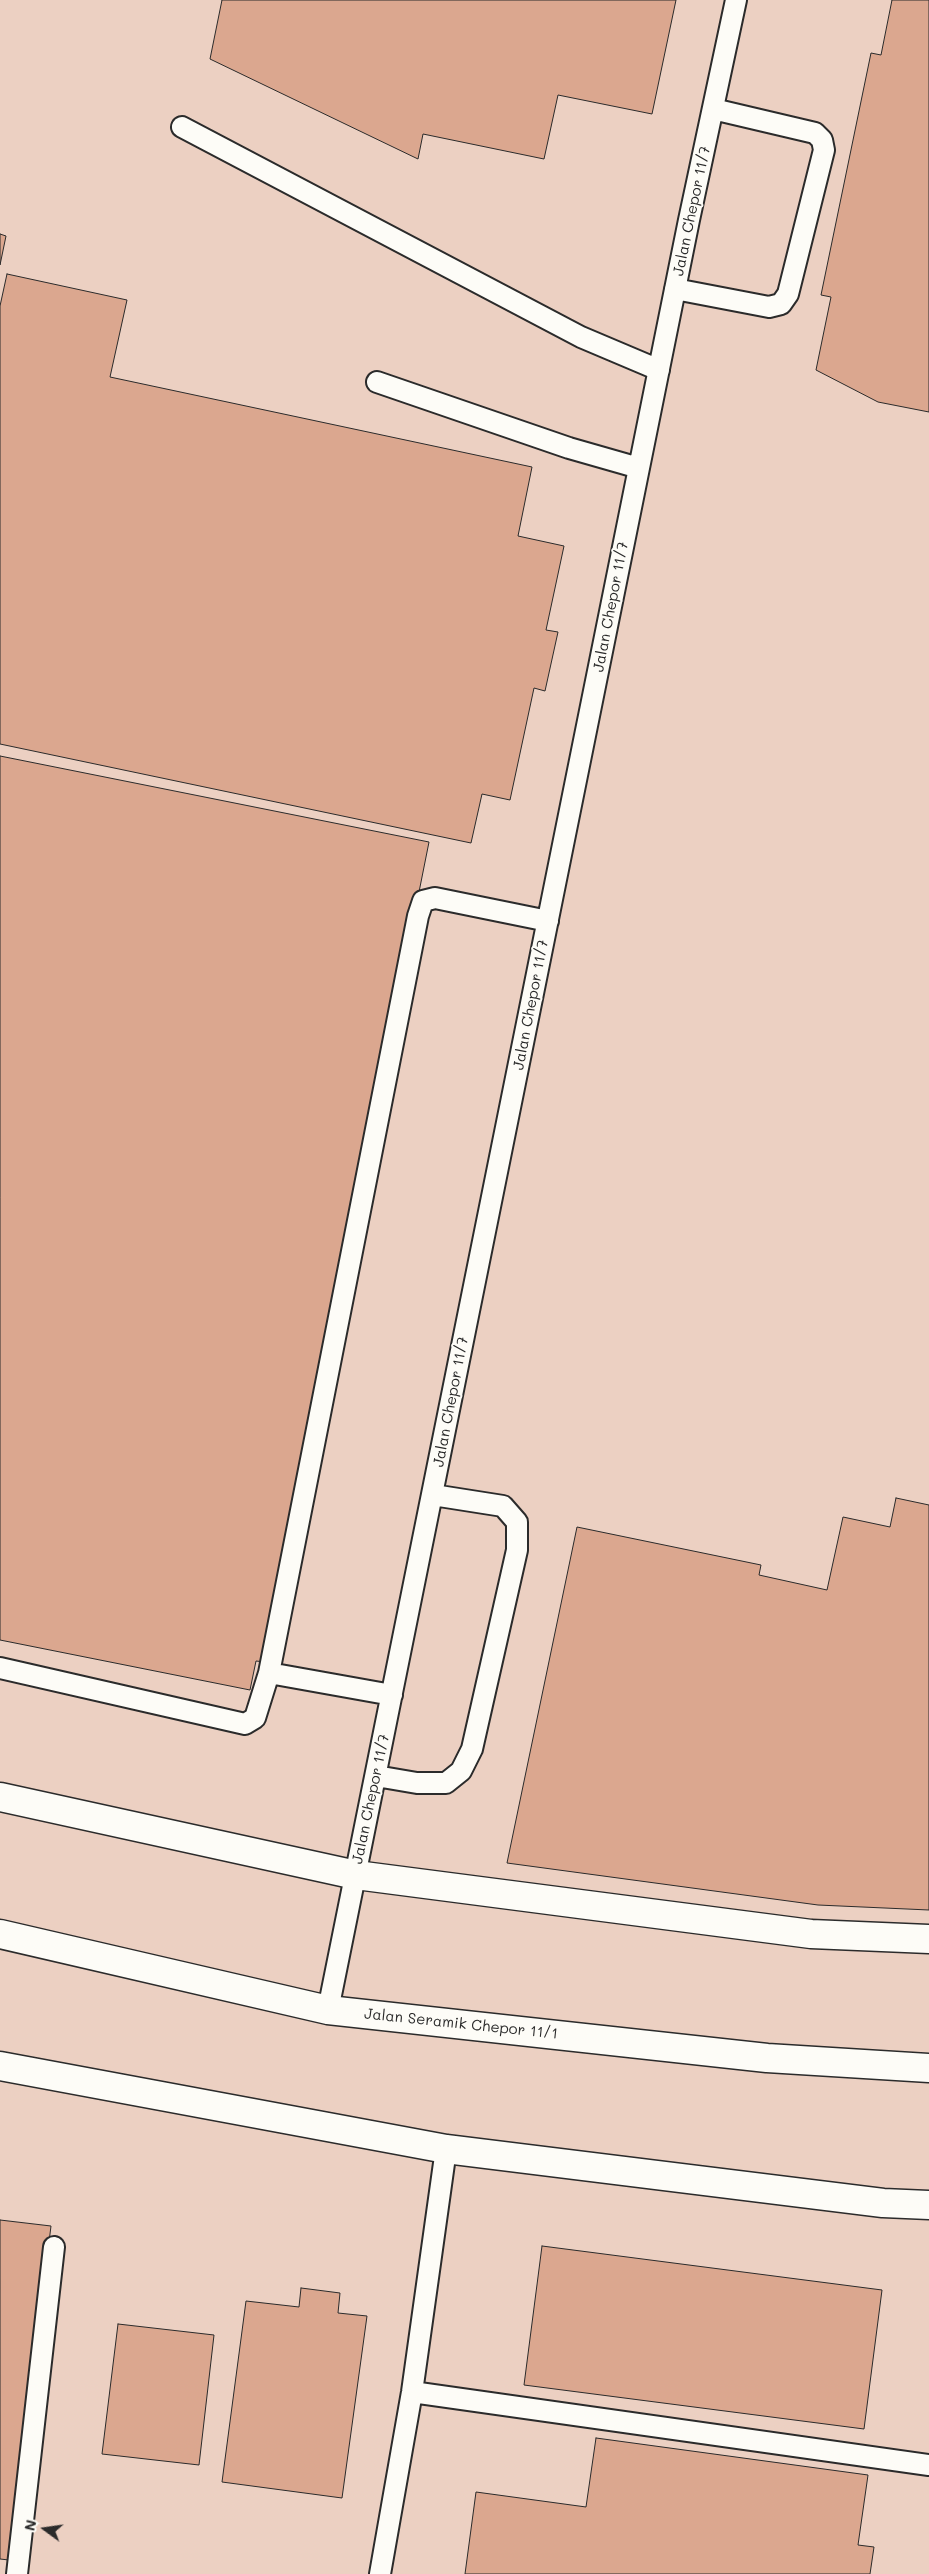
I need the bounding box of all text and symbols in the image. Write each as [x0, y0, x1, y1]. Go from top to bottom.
street label: Jalan Chepor 11/7 [669, 144, 715, 278]
street label: Jalan Chepor 11/7 [590, 540, 632, 674]
street label: Jalan Chepor 11/7 [510, 938, 552, 1072]
street label: Jalan Chepor 11/7 [430, 1335, 472, 1469]
street label: Jalan Chepor 11/7 [348, 1732, 394, 1866]
street label: Jalan Seramik Chepor 11/1 [363, 2005, 559, 2043]
north arrow [20, 2504, 70, 2554]
text: N [19, 2518, 40, 2533]

